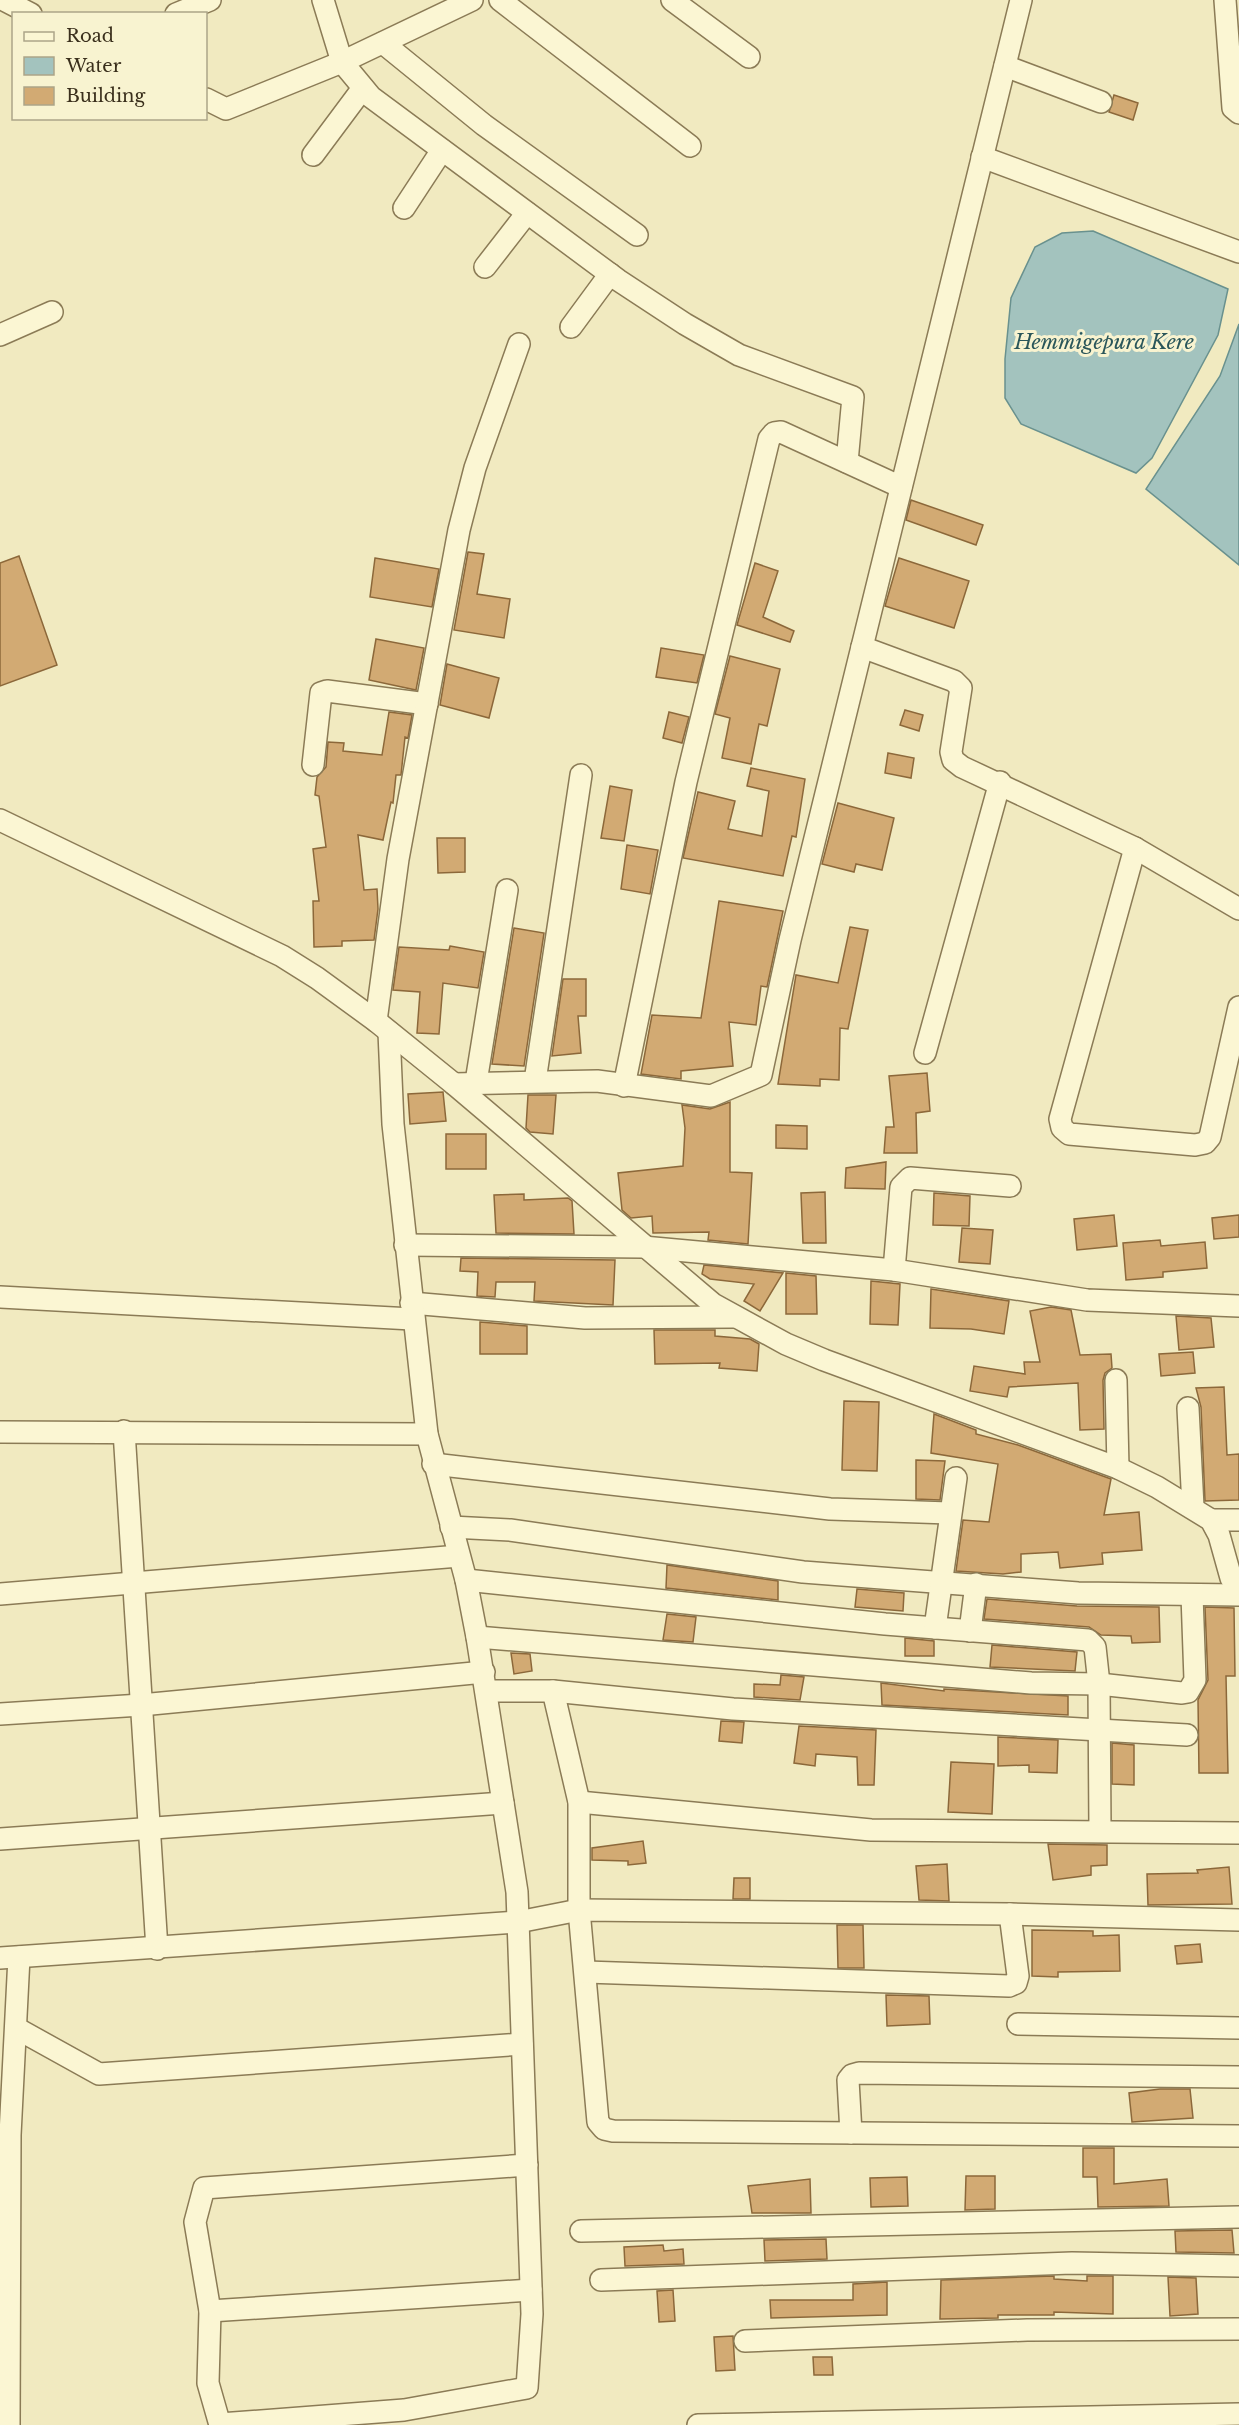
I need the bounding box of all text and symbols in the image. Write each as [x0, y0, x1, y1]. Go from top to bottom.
legend [12, 12, 207, 120]
text: Road [66, 25, 114, 47]
text: Water [65, 55, 122, 77]
text: Building [66, 85, 145, 107]
water label: Hemmigepura Kere [1013, 330, 1194, 354]

